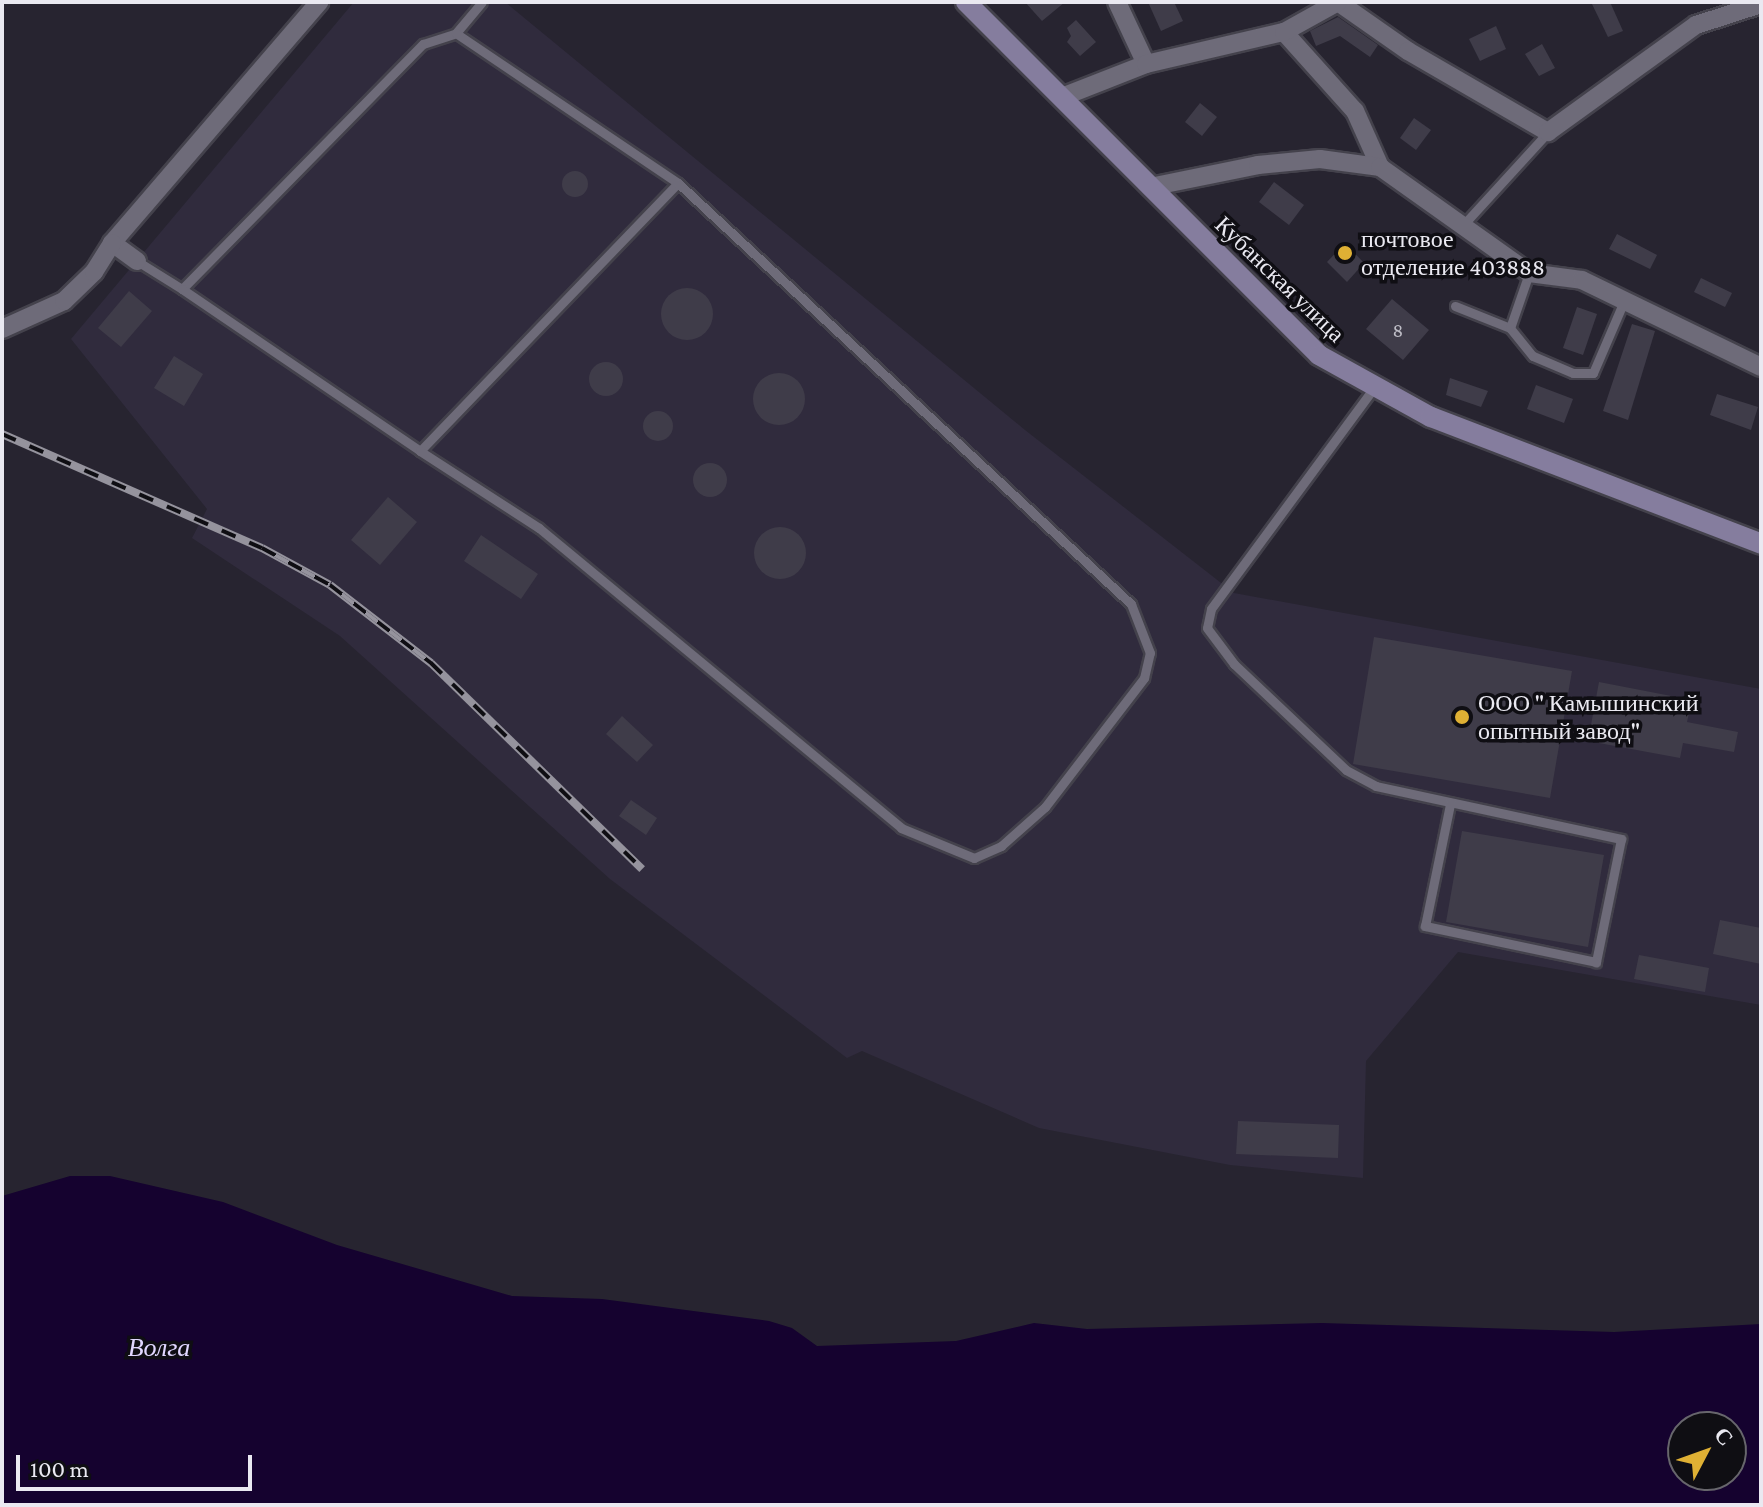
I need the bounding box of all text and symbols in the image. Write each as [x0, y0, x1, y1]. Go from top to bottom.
street label: Кубанская улица [1209, 210, 1351, 348]
place label: почтовое отделение 403888 [1361, 225, 1545, 281]
marker: почтовое отделение 403888 [1336, 244, 1354, 262]
house number: 8 [1393, 318, 1403, 342]
place label: ООО " Камышинский опытный завод" [1478, 689, 1699, 745]
marker: ООО " Камышинский опытный завод" [1453, 708, 1471, 726]
water label: Волга [128, 1332, 190, 1364]
north arrow [1667, 1411, 1747, 1491]
text: С [1709, 1422, 1739, 1450]
scale bar [20, 1439, 256, 1489]
text: 100 m [30, 1455, 89, 1482]

